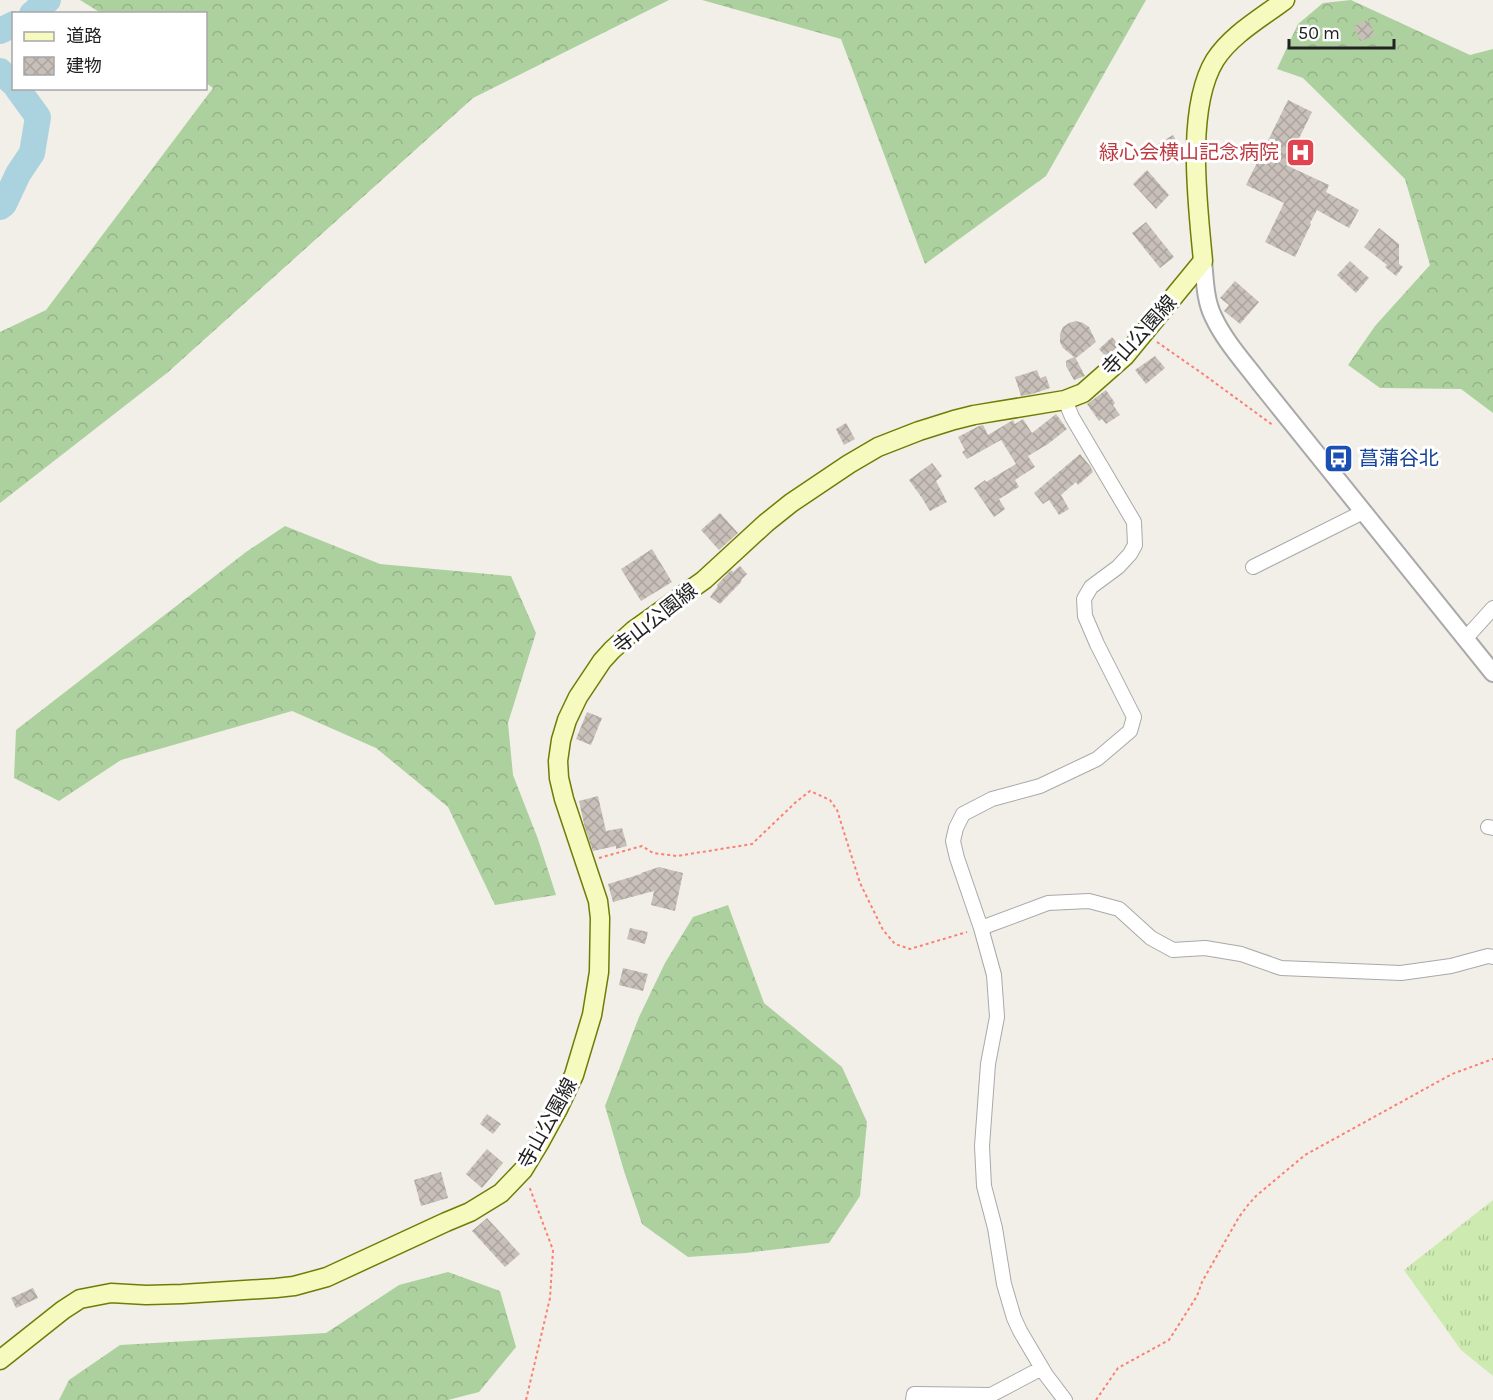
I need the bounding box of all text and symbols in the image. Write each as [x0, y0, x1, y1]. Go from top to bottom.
legend [12, 12, 207, 90]
scale bar [1289, 12, 1394, 50]
text: 50 m [1298, 22, 1340, 44]
text: 道路 [66, 25, 102, 47]
text: 建物 [66, 55, 102, 77]
hospital icon: 緑心会横山記念病院 [1284, 136, 1316, 168]
place label: 緑心会横山記念病院 [1099, 141, 1279, 164]
street label: 寺山公園線 [1097, 290, 1181, 380]
bus stop icon: 菖蒲谷北 [1322, 442, 1354, 474]
place label: 菖蒲谷北 [1359, 447, 1439, 470]
street label: 寺山公園線 [609, 579, 702, 658]
street label: 寺山公園線 [513, 1074, 582, 1173]

